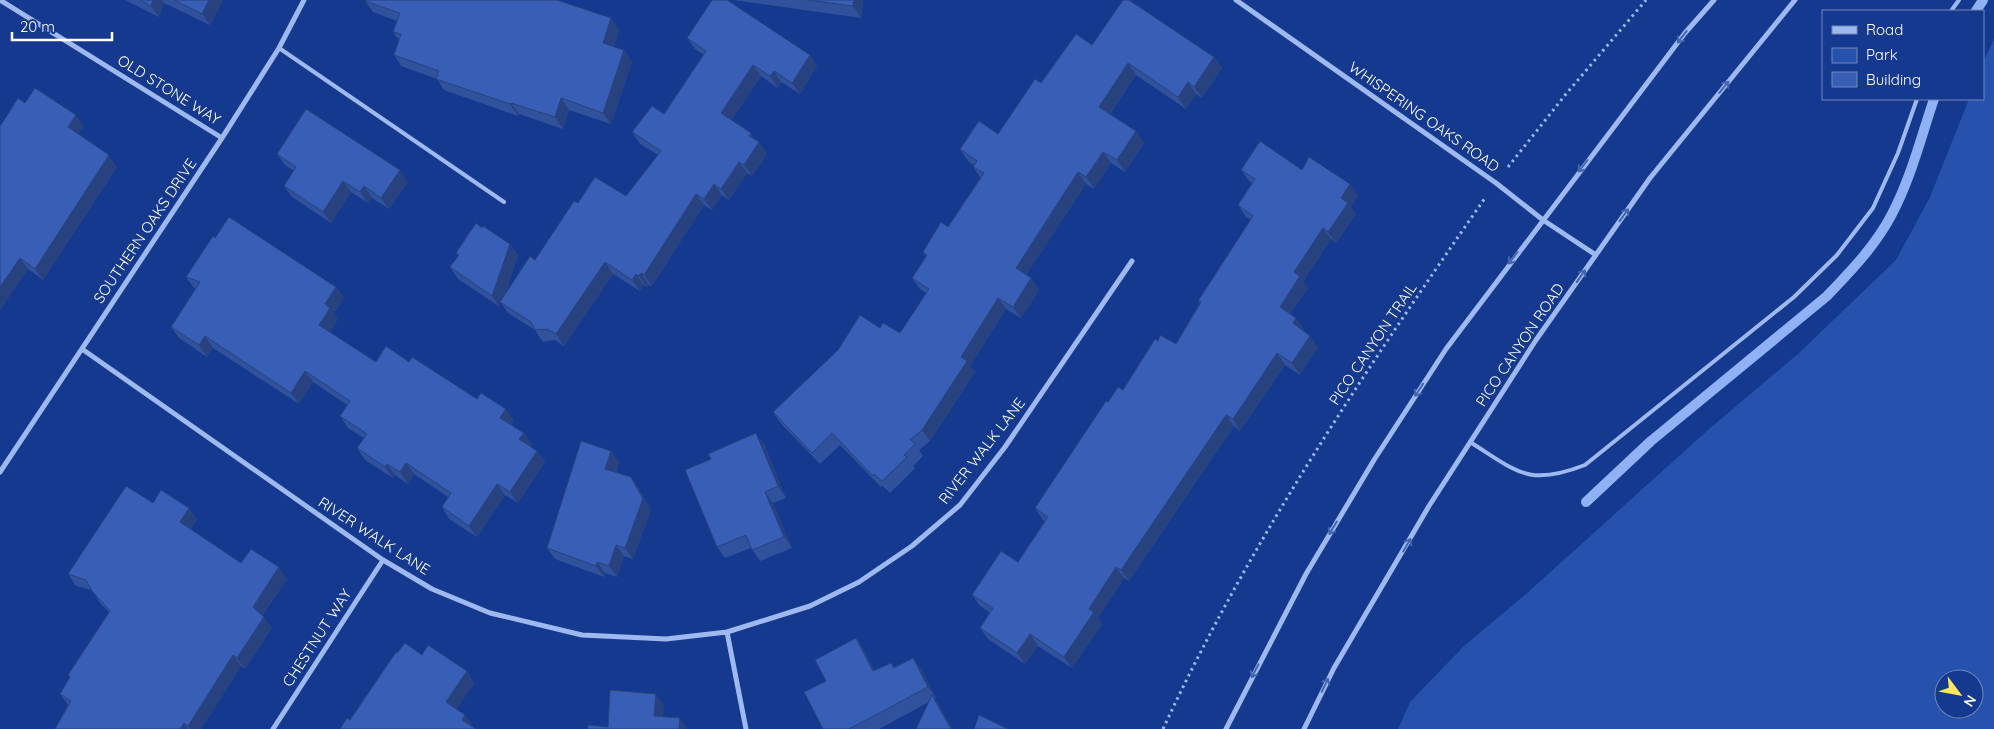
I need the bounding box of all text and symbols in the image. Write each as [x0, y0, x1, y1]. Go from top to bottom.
scale bar [12, 10, 112, 42]
legend [1822, 10, 1984, 100]
text: 20 m [20, 17, 55, 36]
text: Road [1866, 20, 1903, 39]
one-way arrow [1676, 30, 1687, 43]
text: Park [1866, 45, 1898, 64]
street label: OLD STONE WAY [114, 50, 225, 129]
street label: WHISPERING OAKS ROAD [1345, 57, 1503, 176]
text: Building [1866, 70, 1921, 89]
one-way arrow [1718, 81, 1729, 94]
street label: SOUTHERN OAKS DRIVE [89, 155, 200, 307]
one-way arrow [1578, 159, 1589, 172]
one-way arrow [1619, 209, 1629, 223]
one-way arrow [1508, 251, 1518, 265]
one-way arrow [1576, 270, 1586, 284]
street label: PICO CANYON TRAIL [1325, 279, 1421, 409]
street label: PICO CANYON ROAD [1471, 279, 1568, 410]
one-way arrow [1413, 383, 1423, 397]
street label: RIVER WALK LANE [934, 394, 1029, 508]
street label: RIVER WALK LANE [315, 492, 434, 579]
one-way arrow [1328, 521, 1338, 536]
one-way arrow [1402, 538, 1412, 552]
street label: CHESTNUT WAY [278, 585, 356, 690]
one-way arrow [1250, 663, 1259, 678]
north arrow [1934, 669, 1984, 719]
one-way arrow [1321, 678, 1331, 693]
text: N [1960, 692, 1980, 710]

